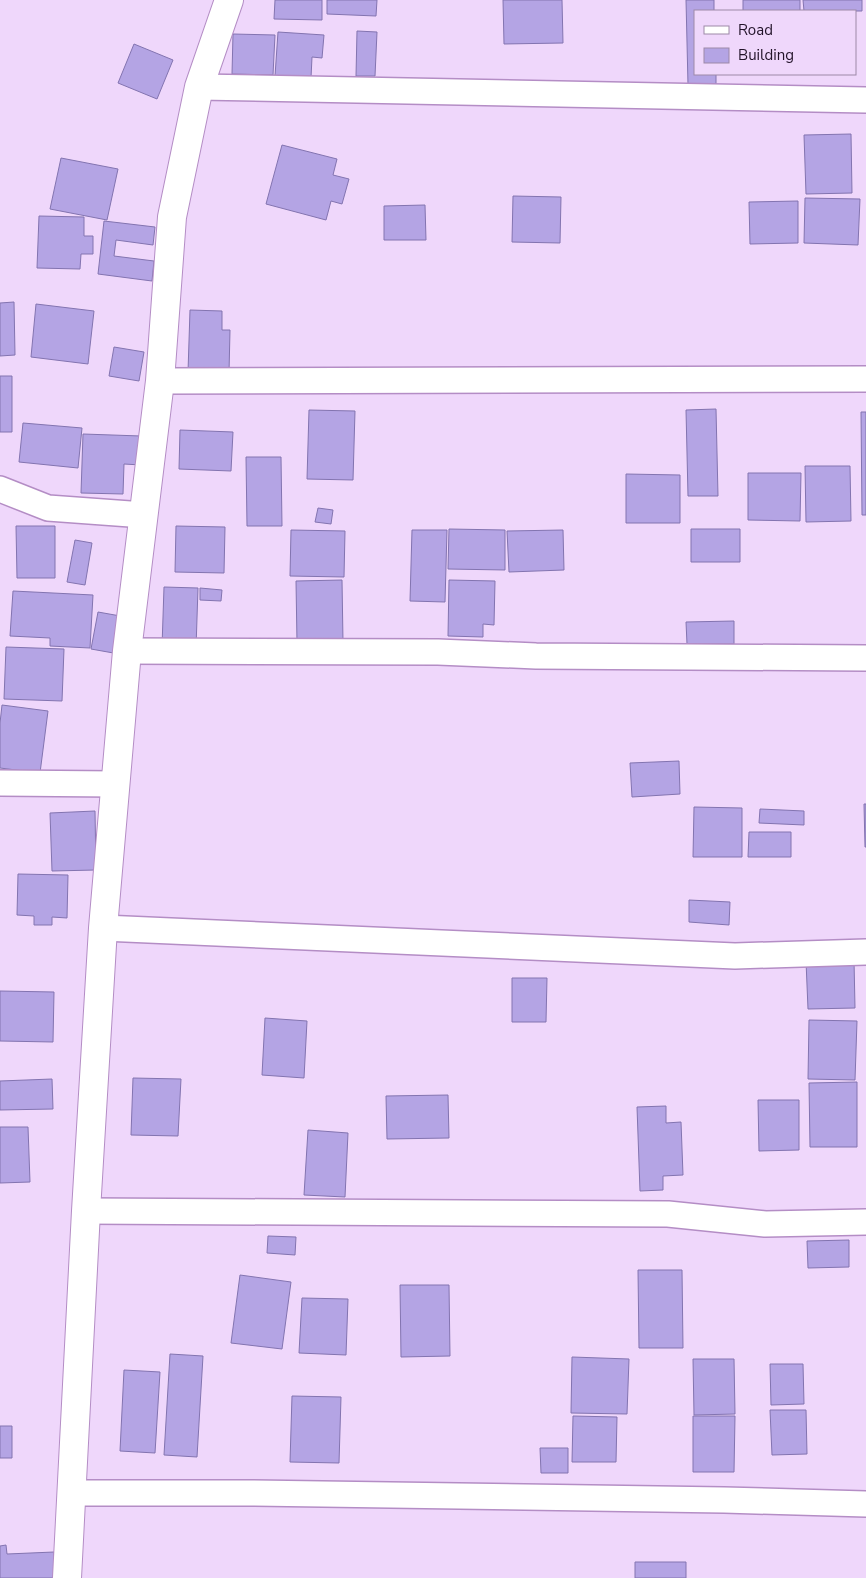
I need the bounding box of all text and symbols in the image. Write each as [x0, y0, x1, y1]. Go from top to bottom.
legend [694, 10, 856, 75]
text: Road [738, 20, 773, 40]
text: Building [738, 45, 794, 65]

